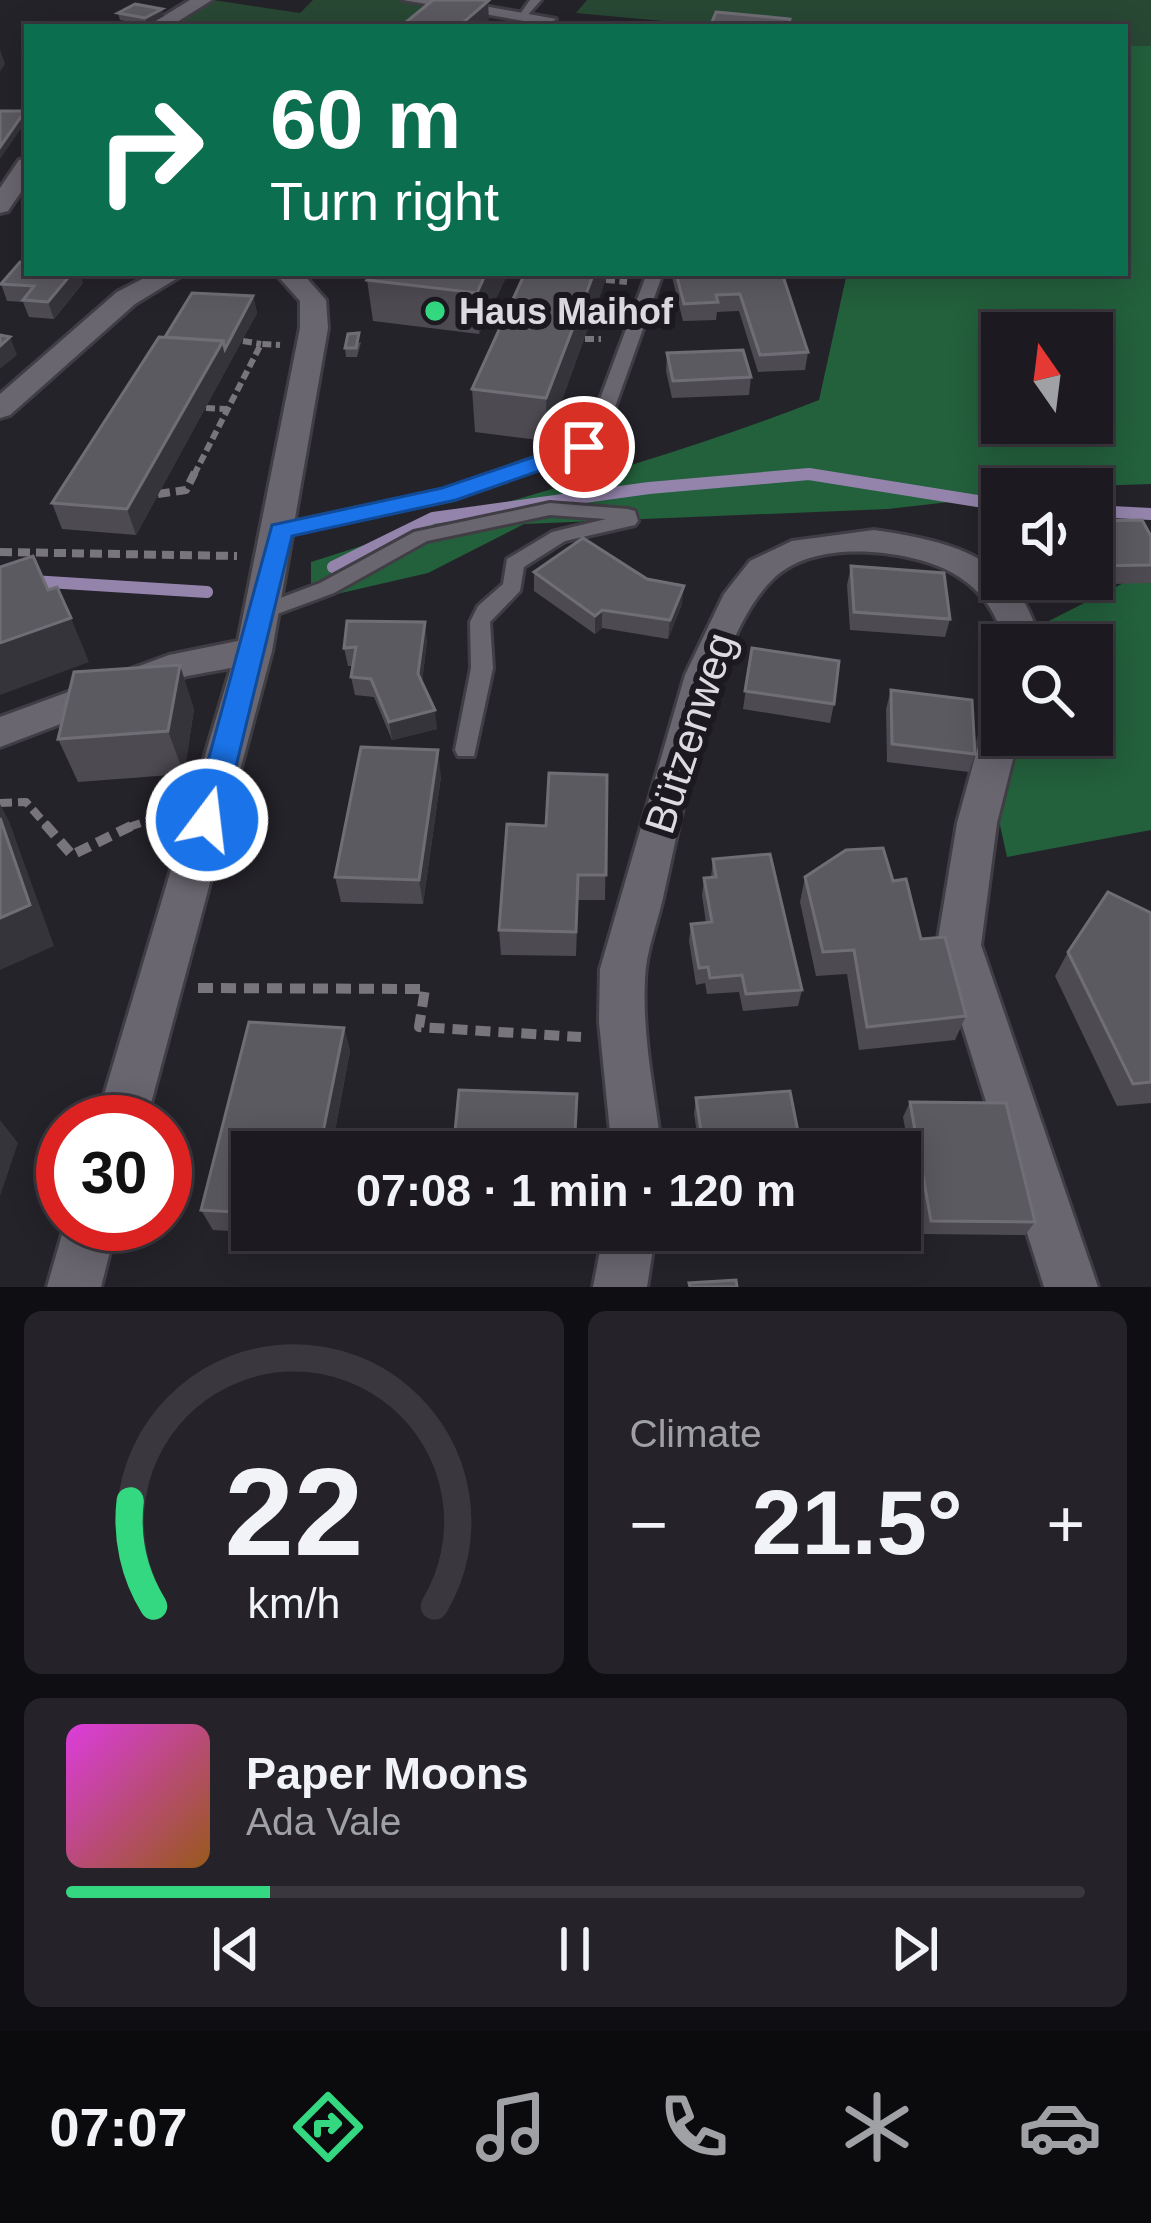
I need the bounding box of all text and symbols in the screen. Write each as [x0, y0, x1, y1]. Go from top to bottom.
icon: right [72, 72, 228, 228]
text: 60 m [270, 72, 461, 166]
text: Turn right [270, 171, 499, 231]
place label: Haus Maihof [459, 291, 674, 332]
marker: Haus Maihof [422, 298, 448, 324]
north arrow [981, 312, 1113, 444]
map controls [981, 312, 1113, 756]
pin [533, 396, 635, 498]
icon: arrive [551, 414, 617, 480]
button: sound [981, 468, 1113, 600]
button: search [981, 624, 1113, 756]
street label: Bützenweg [636, 627, 744, 839]
position arrow [144, 757, 270, 883]
speed limit sign: 30 [36, 1095, 192, 1251]
text: 07:08 · 1 min · 120 m [356, 1165, 796, 1216]
text: Climate [630, 1412, 762, 1455]
text: 22 [224, 1442, 363, 1581]
text: 21.5° [752, 1473, 963, 1573]
text: − [630, 1487, 668, 1561]
text: + [1046, 1487, 1085, 1561]
text: km/h [247, 1578, 340, 1626]
text: Paper Moons [246, 1748, 529, 1799]
text: Ada Vale [246, 1800, 401, 1843]
icon: previous [203, 1916, 269, 1982]
icon: pause [542, 1916, 608, 1982]
icon: next [882, 1916, 948, 1982]
icon: directions [286, 2085, 370, 2169]
icon: music [469, 2085, 553, 2169]
icon: phone [652, 2085, 736, 2169]
icon: climate [835, 2085, 919, 2169]
icon: car [1018, 2085, 1102, 2169]
text: 07:07 [49, 2097, 188, 2157]

